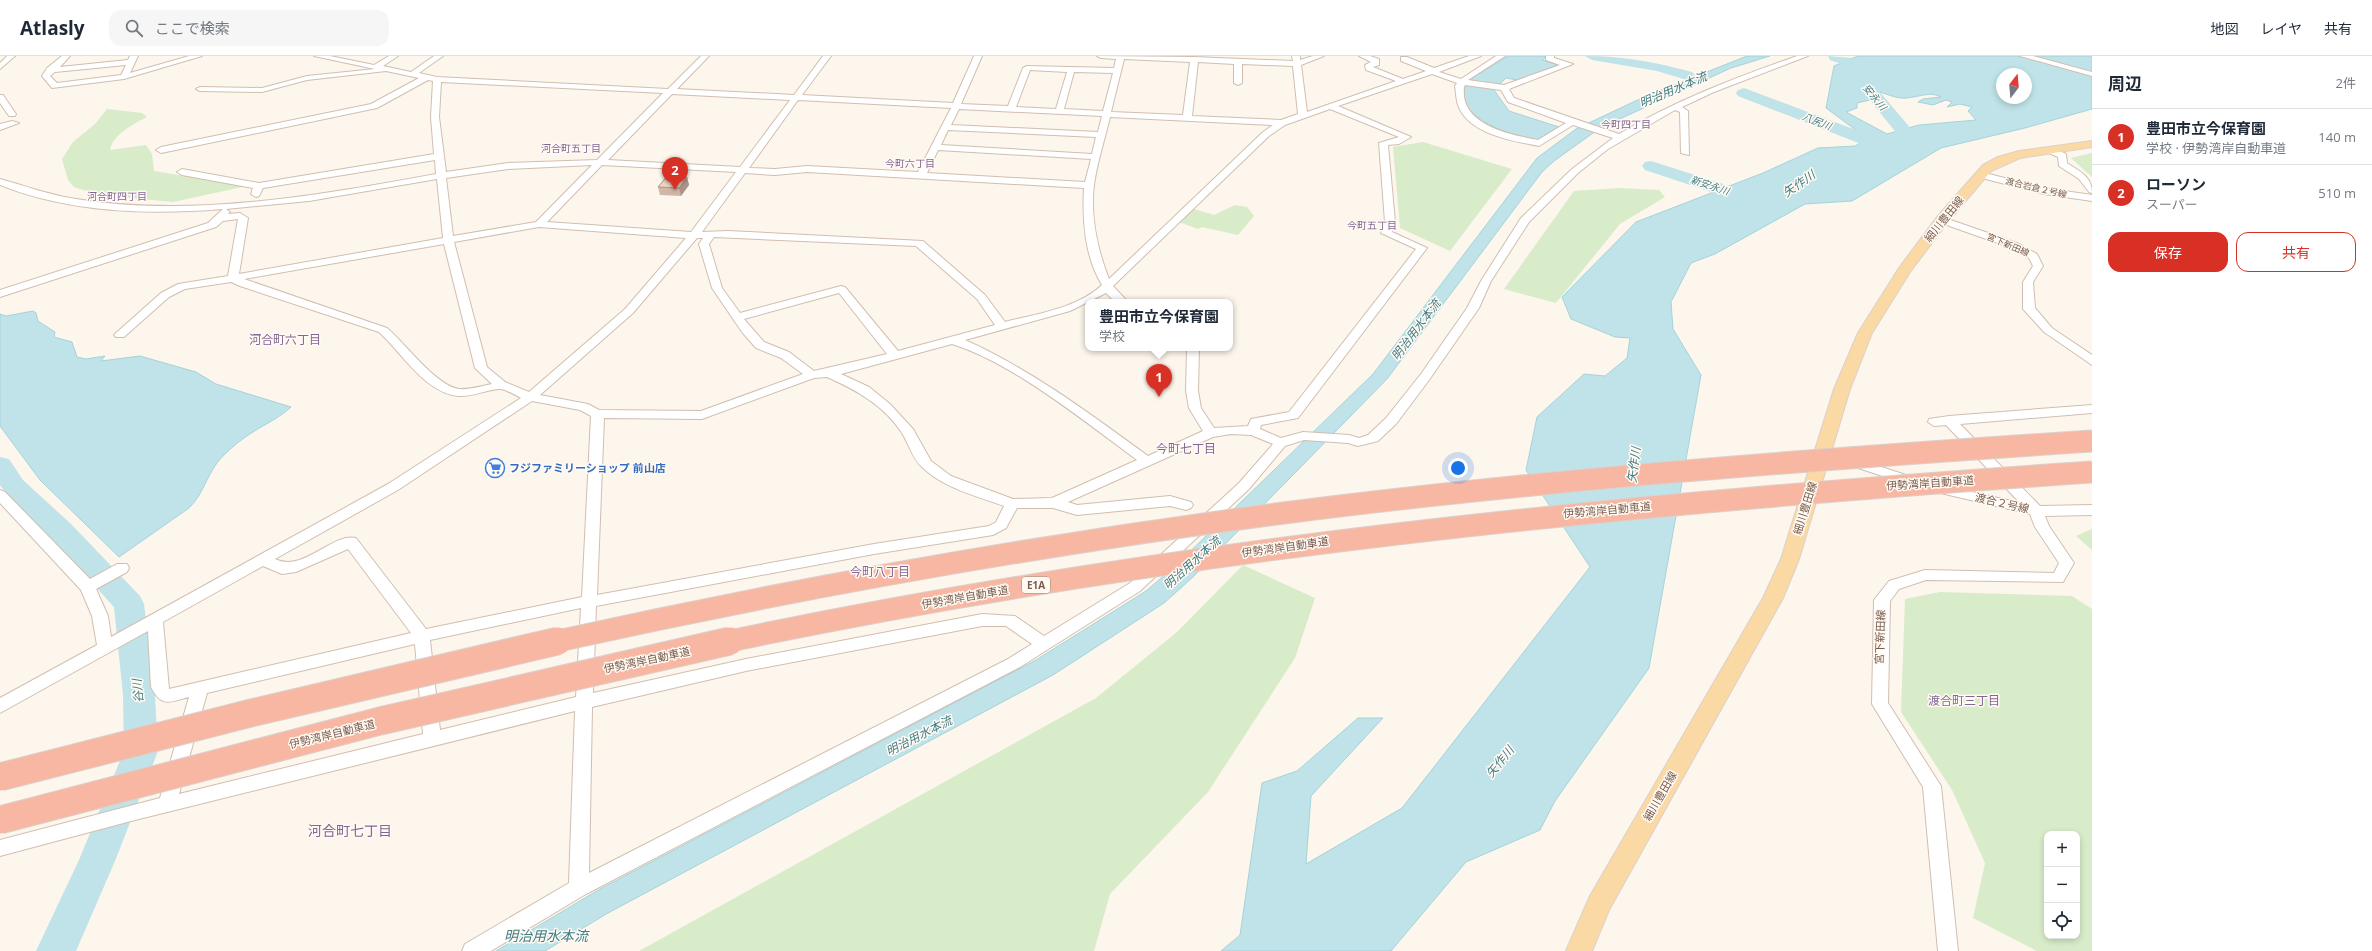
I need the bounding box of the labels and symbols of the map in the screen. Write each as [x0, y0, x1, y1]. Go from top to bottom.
water label: 明治用水本流 [1636, 67, 1711, 111]
north arrow [1996, 68, 2032, 104]
water label: 安永川 [1860, 81, 1891, 114]
water label: 八尻川 [1800, 109, 1834, 133]
district label: 今町四丁目 [1601, 117, 1651, 131]
district label: 河合町五丁目 [541, 141, 601, 155]
district label: 今町六丁目 [885, 156, 935, 170]
pin: 2 [662, 157, 688, 190]
water label: 矢作川 [1779, 165, 1820, 201]
water label: 新安永川 [1689, 172, 1732, 198]
street label: 渡合岩倉２号線 [2004, 174, 2069, 201]
district label: 河合町四丁目 [87, 189, 147, 203]
street label: 細川豊田線 [1920, 193, 1967, 245]
district label: 今町五丁目 [1347, 218, 1397, 232]
street label: 宮下新田線 [1985, 230, 2032, 260]
water label: 明治用水本流 [1387, 294, 1445, 364]
district label: 河合町六丁目 [249, 331, 321, 348]
pin: 1 [1146, 364, 1172, 397]
district label: 今町七丁目 [1156, 440, 1216, 457]
water label: 矢作川 [1623, 444, 1644, 484]
supermarket icon: フジファミリーショップ 前山店 [484, 457, 506, 479]
your location [1448, 458, 1468, 478]
place label: フジファミリーショップ 前山店 [509, 460, 666, 475]
street label: 伊勢湾岸自動車道 [1886, 472, 1974, 493]
street label: 細川豊田線 [1789, 479, 1820, 536]
street label: 渡合２号線 [1974, 489, 2031, 516]
street label: 伊勢湾岸自動車道 [1562, 498, 1651, 521]
water label: 明治用水本流 [1159, 531, 1226, 593]
street label: 伊勢湾岸自動車道 [1240, 533, 1330, 560]
district label: 今町八丁目 [850, 563, 910, 580]
road number: E1A [1022, 577, 1050, 593]
street label: 伊勢湾岸自動車道 [920, 581, 1010, 612]
street label: 宮下新田線 [1871, 609, 1888, 665]
street label: 伊勢湾岸自動車道 [602, 643, 691, 676]
water label: 谷川 [128, 676, 147, 704]
district label: 渡合町三丁目 [1928, 692, 2000, 709]
water label: 明治用水本流 [883, 711, 956, 759]
street label: 伊勢湾岸自動車道 [287, 716, 376, 751]
water label: 矢作川 [1482, 741, 1519, 781]
street label: 細川豊田線 [1639, 768, 1680, 823]
district label: 河合町七丁目 [308, 821, 392, 840]
water label: 明治用水本流 [504, 926, 590, 945]

